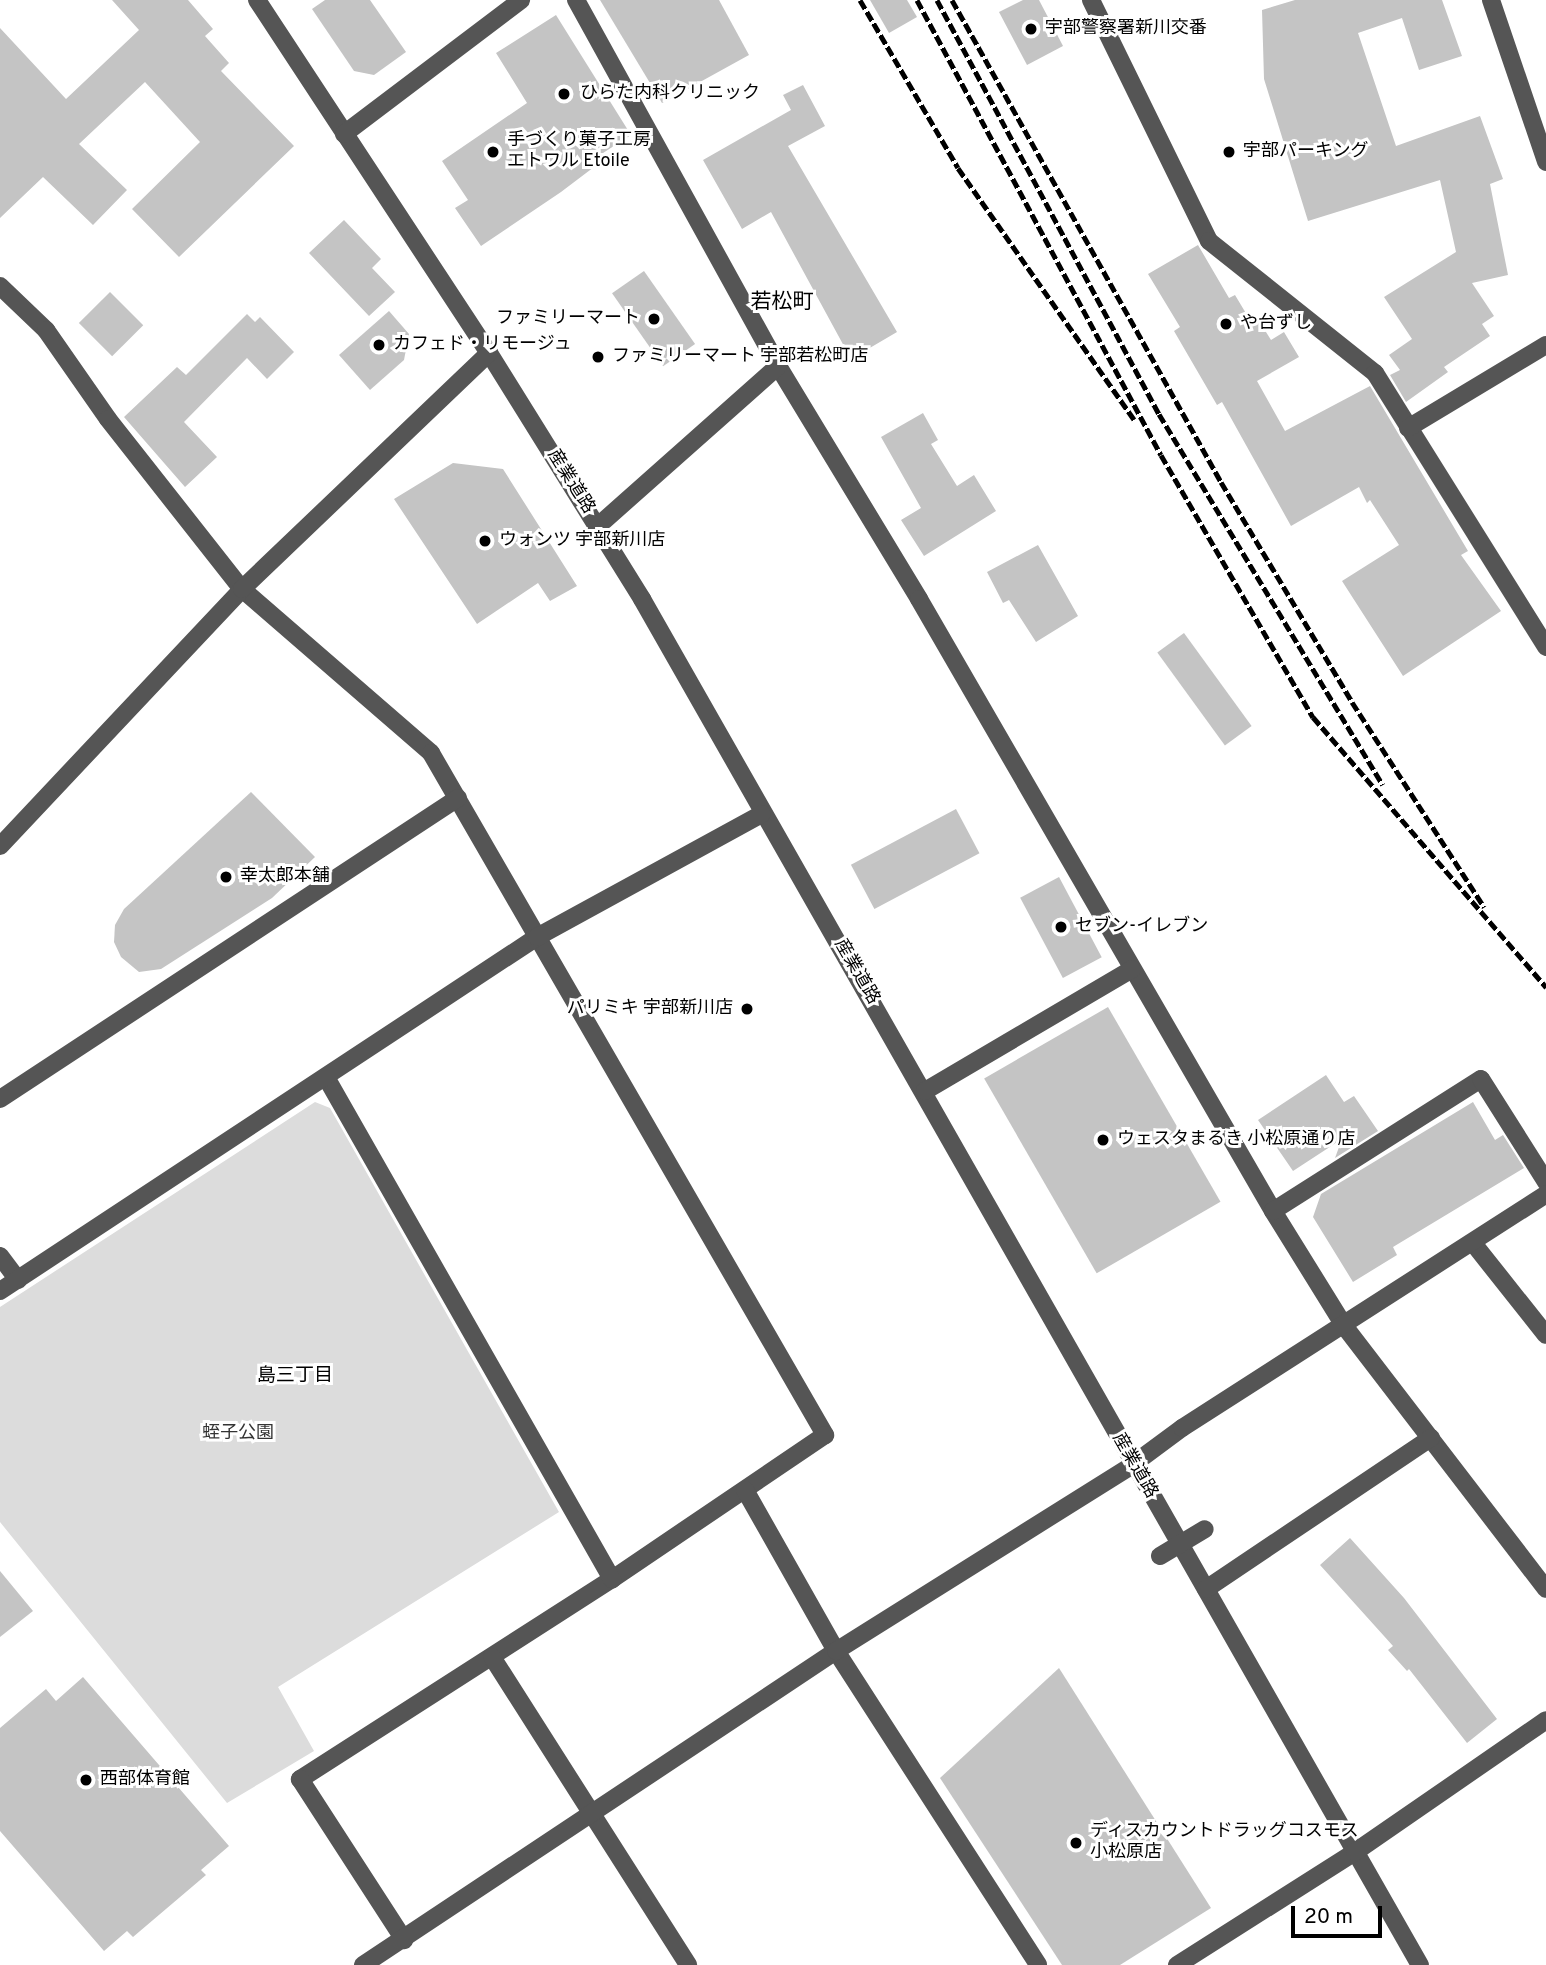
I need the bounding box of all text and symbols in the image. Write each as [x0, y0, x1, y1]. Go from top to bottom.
place label: 宇部警察署新川交番 [1045, 18, 1207, 40]
marker: 宇部警察署新川交番 [1023, 21, 1039, 37]
place label: ひらた内科クリニック [580, 83, 760, 105]
marker: ひらた内科クリニック [554, 84, 574, 104]
place label: 手づくり菓子工房 エトワル Etoile [507, 131, 651, 174]
place label: 宇部パーキング [1243, 141, 1369, 163]
marker: 手づくり菓子工房 エトワル Etoile [485, 144, 501, 160]
marker: 宇部パーキング [1221, 144, 1237, 160]
district label: 若松町 [751, 290, 813, 316]
place label: ファミリーマート [496, 308, 640, 330]
marker: ファミリーマート [646, 311, 662, 327]
place label: や台ずし [1240, 313, 1312, 335]
marker: や台ずし [1218, 316, 1234, 332]
place label: カフェド・リモージュ [393, 334, 573, 356]
marker: カフェド・リモージュ [371, 337, 387, 353]
place label: ファミリーマート 宇部若松町店 [612, 346, 868, 368]
marker: ファミリーマート 宇部若松町店 [590, 349, 606, 365]
street label: 産業道路 [542, 446, 598, 518]
place label: ウォンツ 宇部新川店 [499, 530, 665, 552]
marker: ウォンツ 宇部新川店 [477, 533, 493, 549]
place label: 幸太郎本舗 [240, 866, 330, 888]
marker: 幸太郎本舗 [218, 869, 234, 885]
place label: セブン-イレブン [1075, 916, 1208, 938]
marker: セブン-イレブン [1053, 919, 1069, 935]
street label: 産業道路 [829, 935, 883, 1009]
place label: パリミキ 宇部新川店 [567, 998, 733, 1020]
marker: パリミキ 宇部新川店 [739, 1001, 755, 1017]
place label: ウェスタまるき 小松原通り店 [1117, 1129, 1355, 1151]
marker: ウェスタまるき 小松原通り店 [1095, 1132, 1111, 1148]
district label: 島三丁目 [257, 1366, 333, 1388]
park label: 蛭子公園 [202, 1423, 274, 1445]
street label: 産業道路 [1107, 1429, 1161, 1503]
place label: 西部体育館 [100, 1769, 190, 1791]
marker: 西部体育館 [78, 1772, 94, 1788]
place label: ディスカウントドラッグコスモス 小松原店 [1090, 1822, 1360, 1864]
marker: ディスカウントドラッグコスモス 小松原店 [1068, 1835, 1084, 1851]
scale bar [1294, 1892, 1385, 1936]
text: 20 m [1304, 1904, 1353, 1931]

